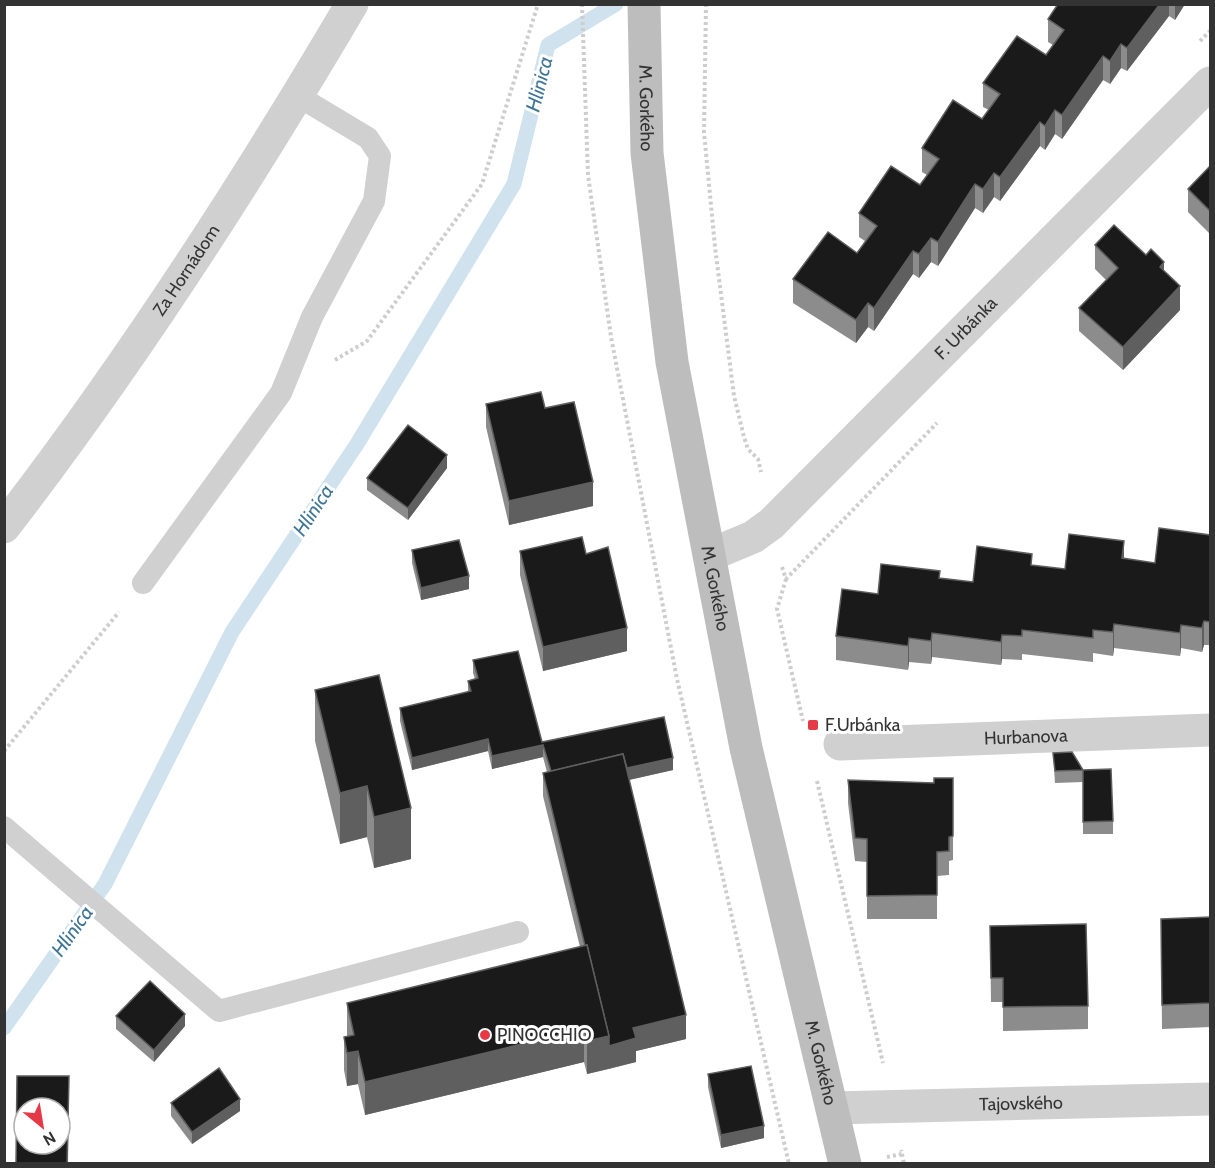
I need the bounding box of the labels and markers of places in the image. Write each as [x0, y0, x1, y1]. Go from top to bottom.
place label: F.Urbánka [825, 714, 901, 736]
marker: F.Urbánka [806, 718, 820, 732]
place label: PINOCCHIO [497, 1024, 592, 1046]
marker: PINOCCHIO [478, 1028, 492, 1042]

